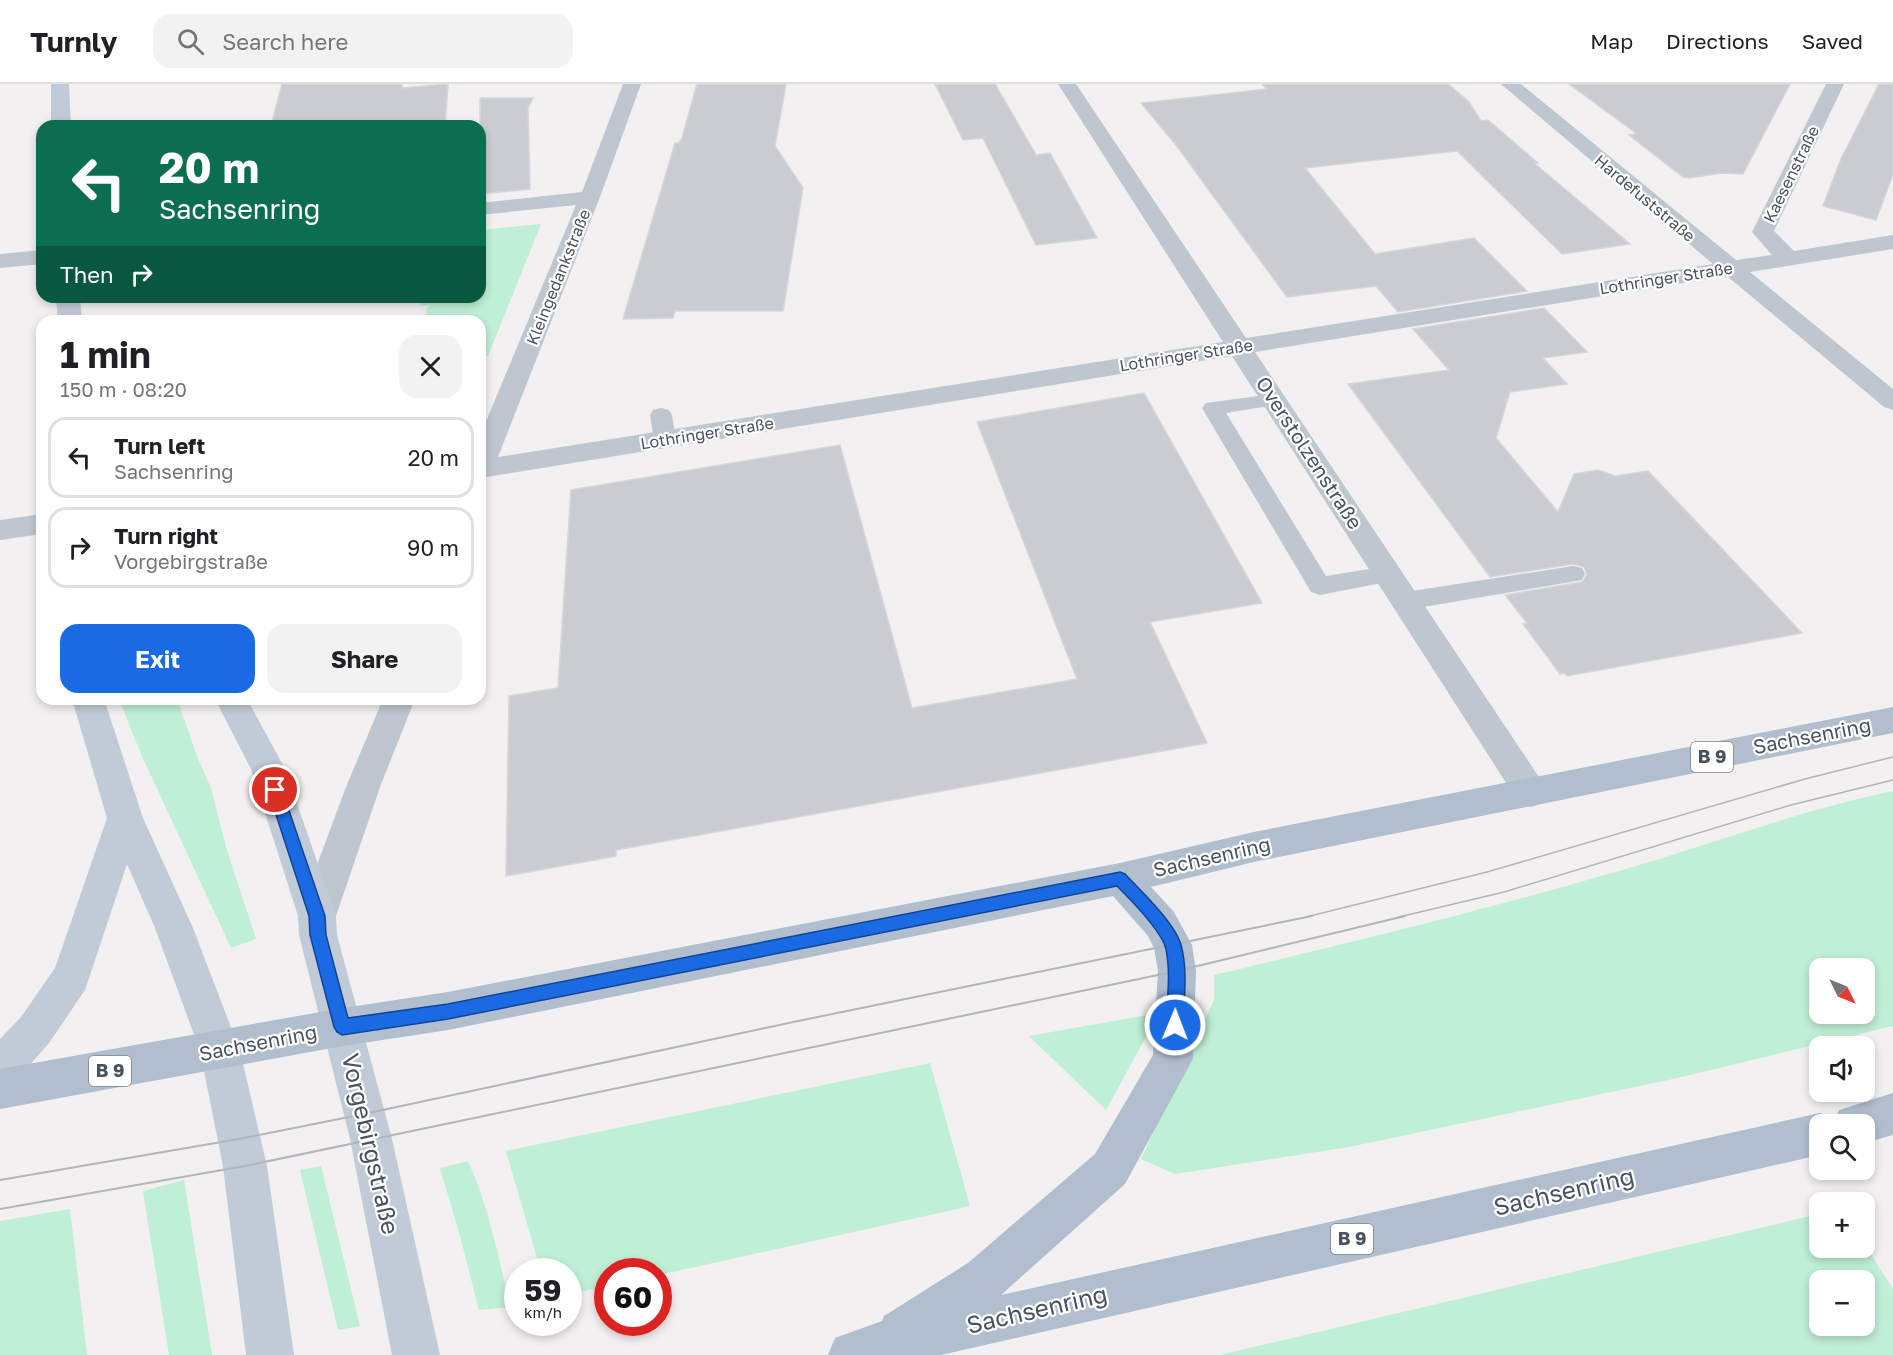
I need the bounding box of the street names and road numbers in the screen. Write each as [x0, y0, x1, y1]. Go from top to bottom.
street label: Kaesenstraße [1759, 122, 1823, 226]
street label: Hardefuststraße [1591, 150, 1699, 246]
street label: Kleingedankstraße [522, 206, 594, 348]
street label: Lothringer Straße [1598, 258, 1734, 298]
street label: Lothringer Straße [1118, 335, 1254, 375]
street label: Overstolzenstraße [1252, 372, 1368, 533]
street label: Lothringer Straße [639, 413, 775, 453]
street label: Sachsenring [1751, 712, 1873, 758]
road number: B 9 [1691, 742, 1733, 772]
street label: Sachsenring [1151, 831, 1273, 881]
street label: Sachsenring [197, 1019, 319, 1065]
street label: Vorgebirgstraße [337, 1050, 406, 1237]
road number: B 9 [89, 1056, 131, 1086]
street label: Sachsenring [1490, 1160, 1637, 1221]
road number: B 9 [1331, 1224, 1373, 1254]
street label: Sachsenring [963, 1278, 1110, 1339]

